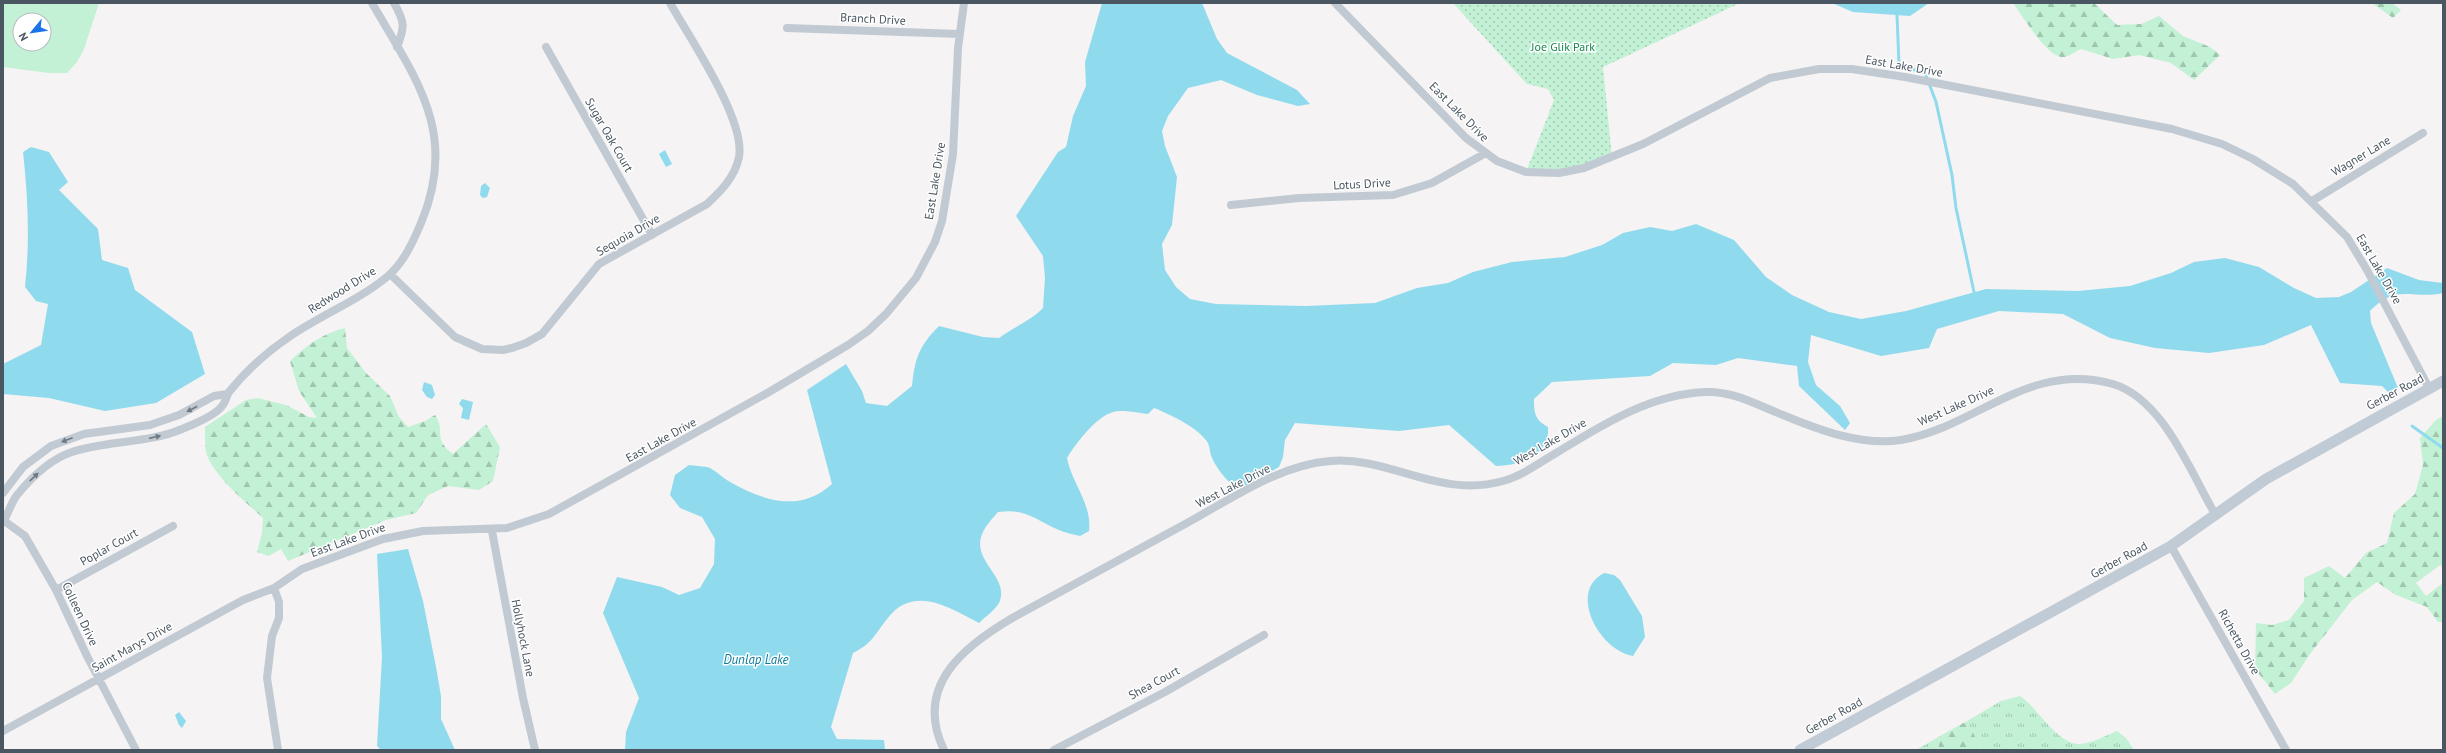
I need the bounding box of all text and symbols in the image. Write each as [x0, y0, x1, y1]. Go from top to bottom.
street label: Branch Drive [840, 9, 906, 28]
north arrow [12, 12, 52, 52]
text: N [15, 30, 31, 43]
park label: Joe Glik Park [1530, 39, 1595, 54]
street label: East Lake Drive [1864, 51, 1944, 80]
street label: East Lake Drive [1426, 79, 1492, 145]
street label: Sugar Oak Court [582, 95, 637, 174]
street label: Wagner Lane [2328, 132, 2393, 179]
street label: East Lake Drive [921, 141, 948, 221]
street label: Lotus Drive [1333, 175, 1391, 192]
street label: Sequoia Drive [593, 210, 662, 259]
street label: East Lake Drive [2353, 231, 2406, 306]
street label: Redwood Drive [305, 263, 378, 316]
street label: Gerber Road [2364, 370, 2426, 413]
street label: West Lake Drive [1915, 382, 1996, 429]
one-way arrow [186, 406, 198, 412]
street label: East Lake Drive [623, 414, 699, 465]
street label: West Lake Drive [1511, 415, 1589, 468]
one-way arrow [149, 434, 161, 440]
one-way arrow [60, 438, 72, 444]
street label: West Lake Drive [1193, 460, 1273, 511]
one-way arrow [30, 473, 39, 482]
street label: East Lake Drive [308, 519, 387, 560]
street label: Poplar Court [77, 525, 140, 569]
street label: Gerber Road [2088, 538, 2150, 581]
street label: Colleen Drive [59, 580, 102, 648]
street label: Hollyhock Lane [509, 598, 538, 678]
street label: Richetta Drive [2215, 606, 2264, 677]
street label: Saint Marys Drive [89, 618, 175, 675]
water label: Dunlap Lake [723, 651, 789, 668]
street label: Shea Court [1126, 662, 1182, 703]
street label: Gerber Road [1803, 694, 1865, 737]

